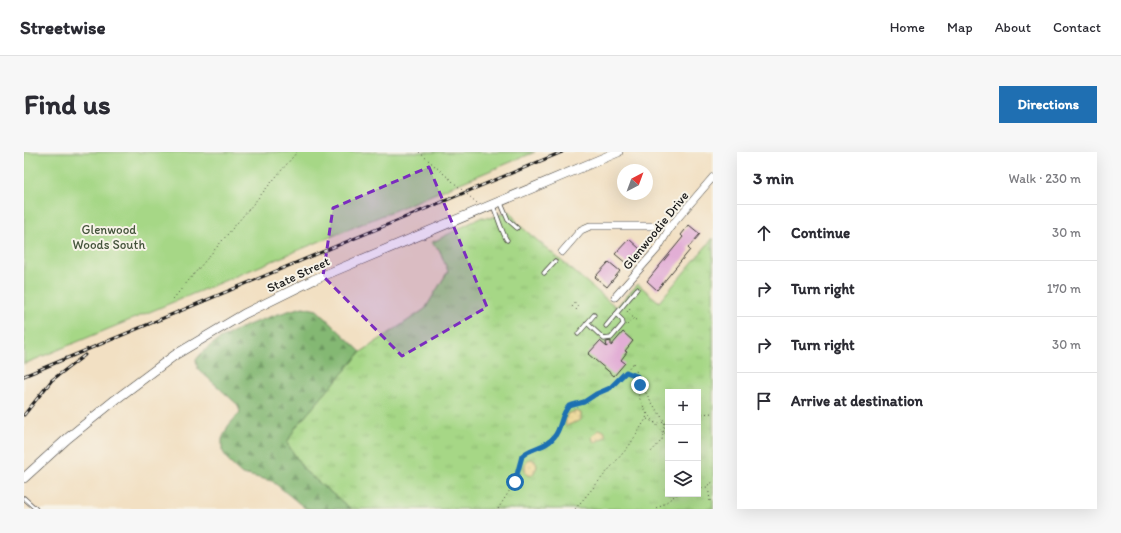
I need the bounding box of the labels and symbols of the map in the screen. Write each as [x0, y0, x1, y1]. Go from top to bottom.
north arrow [617, 164, 653, 200]
street label: Glenwoodie Drive [619, 188, 692, 273]
park label: Glenwood Woods South [73, 222, 145, 252]
street label: State Street [264, 253, 332, 296]
route end [631, 376, 649, 394]
route start [506, 473, 524, 491]

